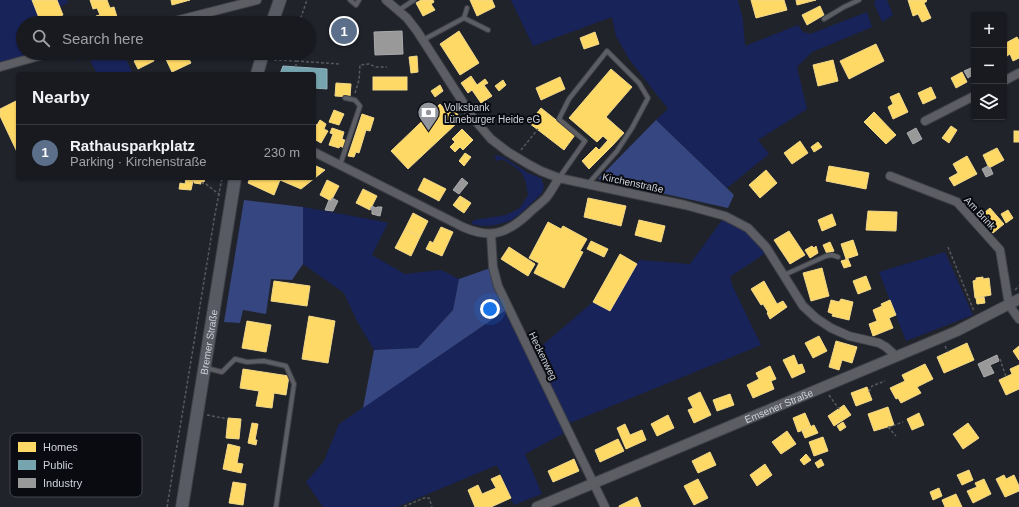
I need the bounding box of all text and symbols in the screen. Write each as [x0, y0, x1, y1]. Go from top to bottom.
map controls [971, 12, 1007, 120]
button: + [971, 12, 1007, 48]
search box [16, 16, 316, 60]
pin: 1 [331, 16, 357, 46]
icon: search [30, 27, 52, 49]
text: Search here [62, 30, 144, 47]
button: − [971, 48, 1007, 84]
button: layers [971, 84, 1007, 120]
text: Nearby [32, 88, 90, 107]
bank icon: Volksbank Lüneburger Heide eG [416, 100, 442, 133]
place label: Volksbank Lüneburger Heide eG [444, 102, 540, 125]
text: Rathausparkplatz [70, 137, 195, 154]
text: 1 [41, 145, 49, 160]
text: 230 m [264, 145, 300, 160]
text: Parking · Kirchenstraße [70, 154, 207, 169]
street label: Kirchenstraße [601, 171, 665, 195]
street label: Am Brink [962, 194, 999, 232]
your location [480, 299, 500, 319]
street label: Bremer Straße [198, 308, 219, 375]
street label: Heckenweg [527, 330, 559, 382]
street label: Emsener Straße [743, 386, 815, 425]
legend [10, 433, 142, 497]
text: Homes [43, 441, 78, 453]
text: Public [43, 459, 73, 471]
text: Industry [43, 477, 83, 489]

